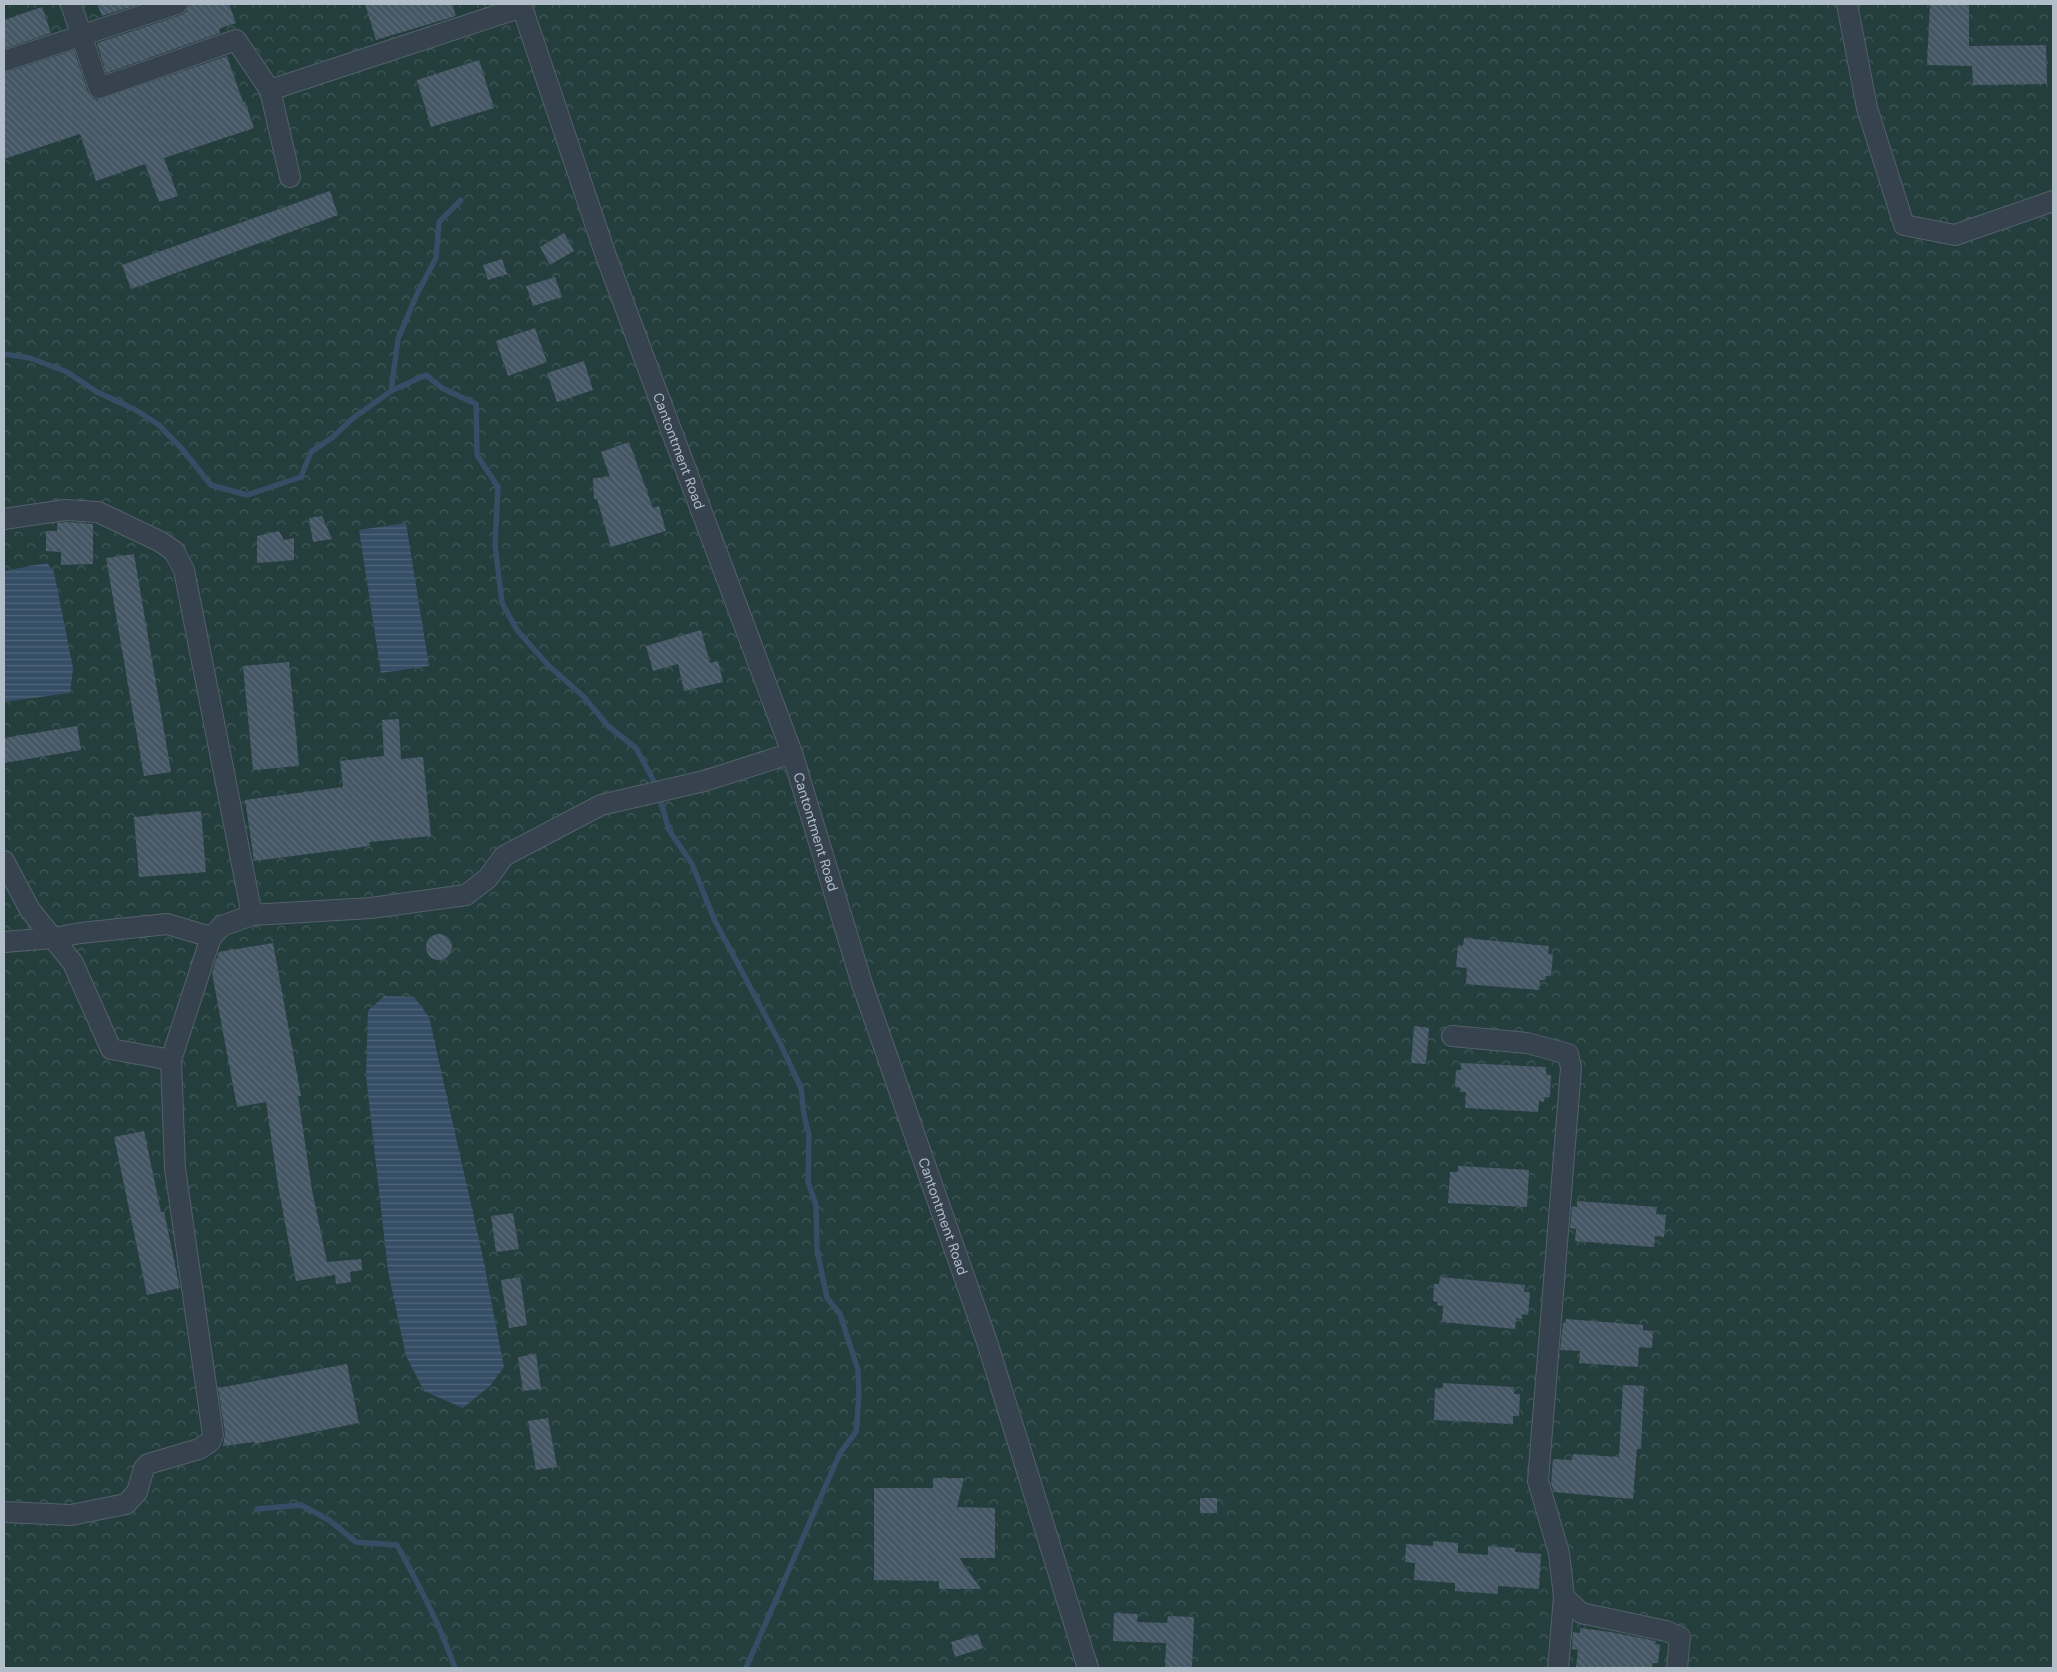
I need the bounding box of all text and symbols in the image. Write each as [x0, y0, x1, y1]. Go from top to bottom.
street label: Cantontment Road [649, 390, 709, 512]
street label: Cantontment Road [789, 770, 842, 893]
street label: Cantontment Road [914, 1155, 972, 1277]

